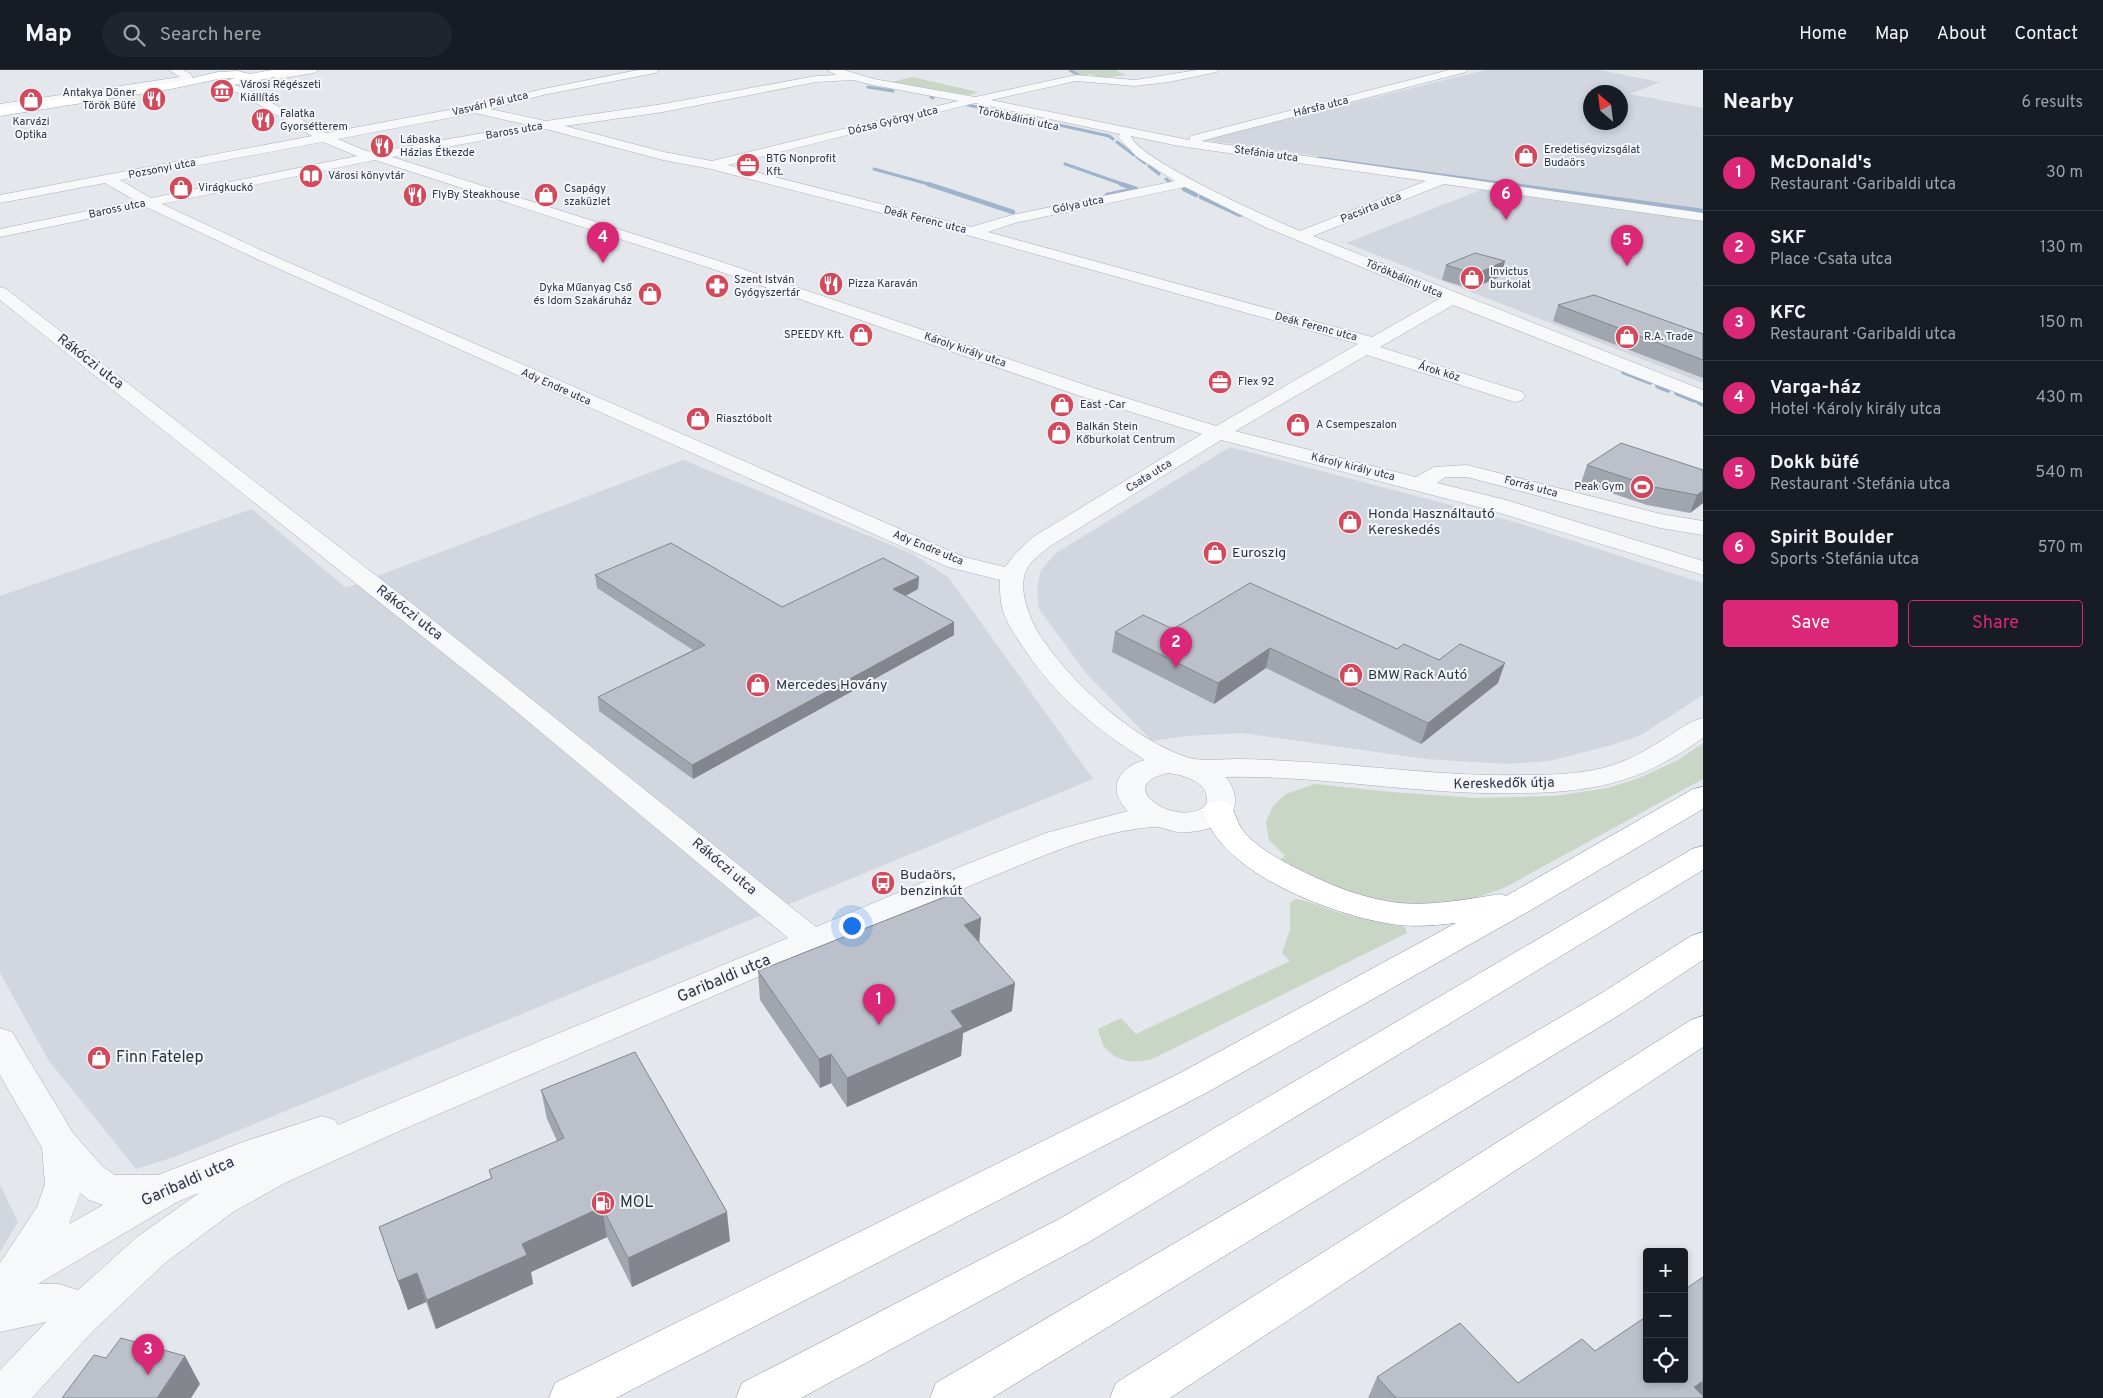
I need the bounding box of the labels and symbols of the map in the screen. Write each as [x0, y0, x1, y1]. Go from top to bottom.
museum icon: Városi Régészeti Kiállítás [209, 78, 235, 104]
place label: Városi Régészeti Kiállítás [240, 78, 321, 105]
north arrow [1583, 85, 1628, 130]
place label: Antakya Döner Török Büfé [63, 86, 137, 113]
restaurant icon: Antakya Döner Török Büfé [141, 86, 167, 112]
shop icon: Karvázi Optika [18, 87, 44, 113]
street label: Vasvári Pál utca [451, 88, 530, 120]
street label: Hársfa utca [1292, 93, 1350, 121]
street label: Dózsa György utca [847, 103, 940, 139]
street label: Törökbálinti utca [976, 104, 1060, 134]
restaurant icon: Falatka Gyorsétterem [250, 107, 276, 133]
place label: Falatka Gyorsétterem [280, 107, 348, 134]
place label: Karvázi Optika [12, 115, 50, 142]
street label: Baross utca [484, 119, 544, 143]
restaurant icon: Lábaska Házias Étkezde [369, 133, 395, 159]
place label: Lábaska Házias Étkezde [400, 133, 475, 160]
street label: Stefánia utca [1233, 143, 1299, 165]
shop icon: Eredetiségvizsgálat Budaörs [1513, 143, 1539, 169]
place label: Eredetiségvizsgálat Budaörs [1544, 143, 1640, 170]
office icon: BTG Nonprofit Kft. [735, 152, 761, 178]
place label: BTG Nonprofit Kft. [766, 152, 836, 179]
street label: Pozsonyi utca [127, 156, 197, 182]
library icon: Városi könyvtár [298, 163, 324, 189]
place label: Városi könyvtár [328, 169, 405, 183]
shop icon: Virágkuckó [168, 175, 194, 201]
pin: 6 [1490, 179, 1522, 220]
place label: Virágkuckó [198, 181, 253, 195]
restaurant icon: FlyBy Steakhouse [402, 182, 428, 208]
shop icon: Csapágy szaküzlet [533, 182, 559, 208]
place label: Csapágy szaküzlet [564, 182, 611, 209]
place label: FlyBy Steakhouse [432, 188, 520, 202]
street label: Pacsirta utca [1339, 189, 1404, 227]
street label: Gólya utca [1051, 193, 1105, 217]
street label: Baross utca [87, 196, 147, 222]
street label: Deák Ferenc utca [882, 203, 968, 237]
pin: 4 [587, 222, 619, 263]
pin: 5 [1611, 225, 1643, 266]
street label: Törökbálinti utca [1363, 256, 1445, 302]
shop icon: Invictus burkolat [1459, 265, 1485, 291]
place label: Invictus burkolat [1490, 265, 1531, 292]
restaurant icon: Pizza Karaván [818, 271, 844, 297]
pharmacy icon: Szent István Gyógyszertár [704, 273, 730, 299]
place label: Szent István Gyógyszertár [734, 273, 801, 300]
place label: Pizza Karaván [848, 277, 918, 291]
place label: Dyka Műanyag Cső és Idom Szakáruház [534, 281, 633, 308]
shop icon: Dyka Műanyag Cső és Idom Szakáruház [637, 281, 663, 307]
street label: Deák Ferenc utca [1273, 309, 1359, 345]
shop icon: SPEEDY Kft. [848, 322, 874, 348]
shop icon: R.A. Trade [1614, 324, 1640, 350]
place label: SPEEDY Kft. [784, 328, 844, 342]
street label: Károly király utca [922, 329, 1008, 371]
place label: R.A. Trade [1644, 330, 1693, 344]
street label: Rákóczi utca [53, 331, 127, 393]
street label: Árok köz [1416, 358, 1462, 385]
street label: Ady Endre utca [519, 365, 593, 409]
office icon: Flex 92 [1207, 369, 1233, 395]
place label: Flex 92 [1238, 375, 1274, 389]
shop icon: East -Car [1049, 392, 1075, 418]
place label: East -Car [1080, 398, 1127, 412]
shop icon: Riasztóbolt [685, 406, 711, 432]
place label: Riasztóbolt [716, 412, 772, 426]
shop icon: A Csempeszalon [1285, 412, 1311, 438]
place label: A Csempeszalon [1316, 418, 1397, 432]
shop icon: Balkán Stein Kőburkolat Centrum [1046, 420, 1072, 446]
place label: Balkán Stein Kőburkolat Centrum [1076, 420, 1175, 447]
street label: Károly király utca [1310, 450, 1397, 484]
street label: Csata utca [1123, 456, 1175, 496]
street label: Forrás utca [1503, 473, 1559, 501]
sports icon: Peak Gym [1629, 474, 1655, 500]
place label: Peak Gym [1574, 480, 1624, 494]
place label: Honda Használtautó Kereskedés [1368, 506, 1495, 539]
shop icon: Honda Használtautó Kereskedés [1337, 509, 1363, 535]
street label: Ady Endre utca [891, 527, 966, 569]
shop icon: Euroszig [1202, 540, 1228, 566]
place label: Euroszig [1232, 545, 1286, 562]
street label: Rákóczi utca [372, 582, 446, 644]
pin: 2 [1160, 627, 1192, 668]
shop icon: BMW Rack Autó [1338, 662, 1364, 688]
place label: BMW Rack Autó [1368, 667, 1467, 684]
shop icon: Mercedes Hovány [745, 672, 771, 698]
place label: Mercedes Hovány [776, 677, 887, 694]
street label: Kereskedők útja [1453, 775, 1555, 793]
street label: Rákóczi utca [688, 835, 760, 899]
place label: Budaörs, benzinkút [900, 867, 963, 900]
bus stop icon: Budaörs, benzinkút [870, 870, 896, 896]
your location [839, 913, 865, 939]
street label: Garibaldi utca [674, 950, 774, 1008]
pin: 1 [863, 984, 895, 1025]
shop icon: Finn Fatelep [86, 1045, 112, 1071]
place label: Finn Fatelep [116, 1048, 203, 1068]
street label: Garibaldi utca [138, 1153, 238, 1211]
fuel station icon: MOL [590, 1190, 616, 1216]
place label: MOL [620, 1193, 653, 1213]
pin: 3 [132, 1334, 164, 1375]

